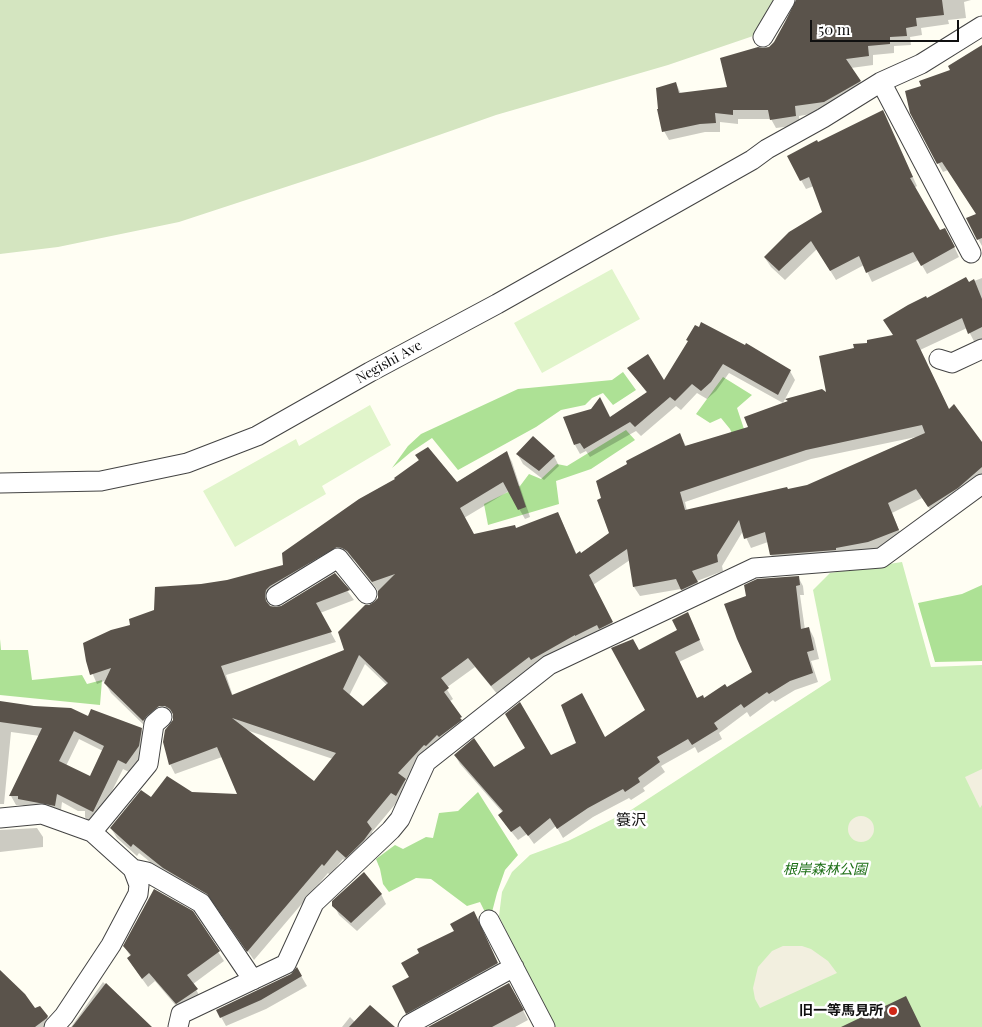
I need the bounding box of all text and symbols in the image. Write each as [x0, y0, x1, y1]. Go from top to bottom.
scale bar [812, 10, 961, 42]
text: 50 m [818, 19, 850, 39]
street label: Negishi Ave [353, 337, 425, 387]
district label: 簑沢 [616, 811, 646, 829]
park label: 根岸森林公園 [783, 862, 867, 878]
place label: 旧一等馬見所 [799, 1003, 883, 1019]
marker: 旧一等馬見所 [887, 1005, 899, 1017]

